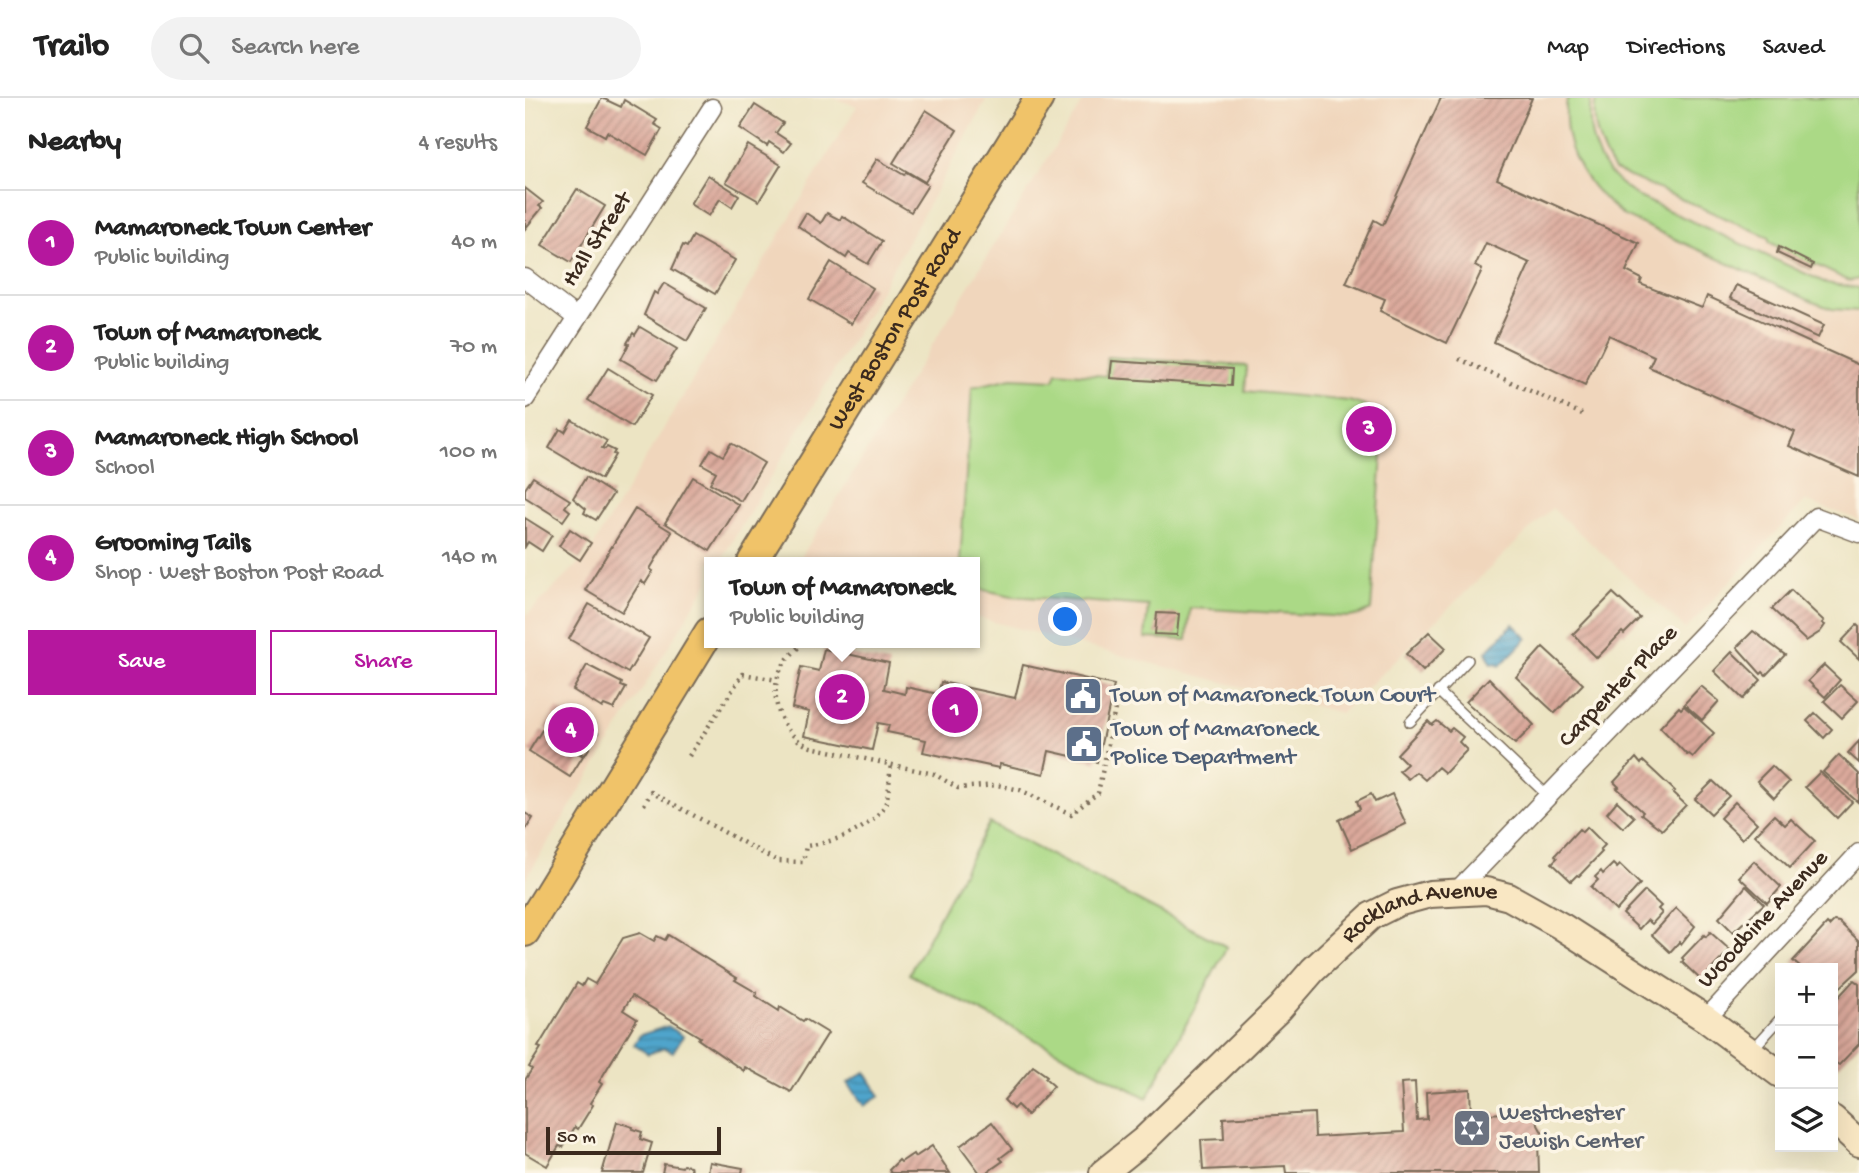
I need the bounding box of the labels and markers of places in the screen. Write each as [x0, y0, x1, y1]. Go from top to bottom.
pin: 3 [1346, 403, 1392, 455]
pin: 2 [819, 671, 865, 723]
public building icon: Town of Mamaroneck Town Court [1062, 675, 1104, 717]
place label: Town of Mamaroneck Town Court [1108, 682, 1437, 711]
pin: 1 [932, 684, 978, 736]
pin: 4 [548, 704, 594, 756]
place label: Town of Mamaroneck Police Department [1109, 716, 1320, 773]
public building icon: Town of Mamaroneck Police Department [1063, 723, 1105, 765]
place label: Westchester Jewish Center [1499, 1100, 1645, 1157]
synagogue icon: Westchester Jewish Center [1451, 1107, 1493, 1149]

